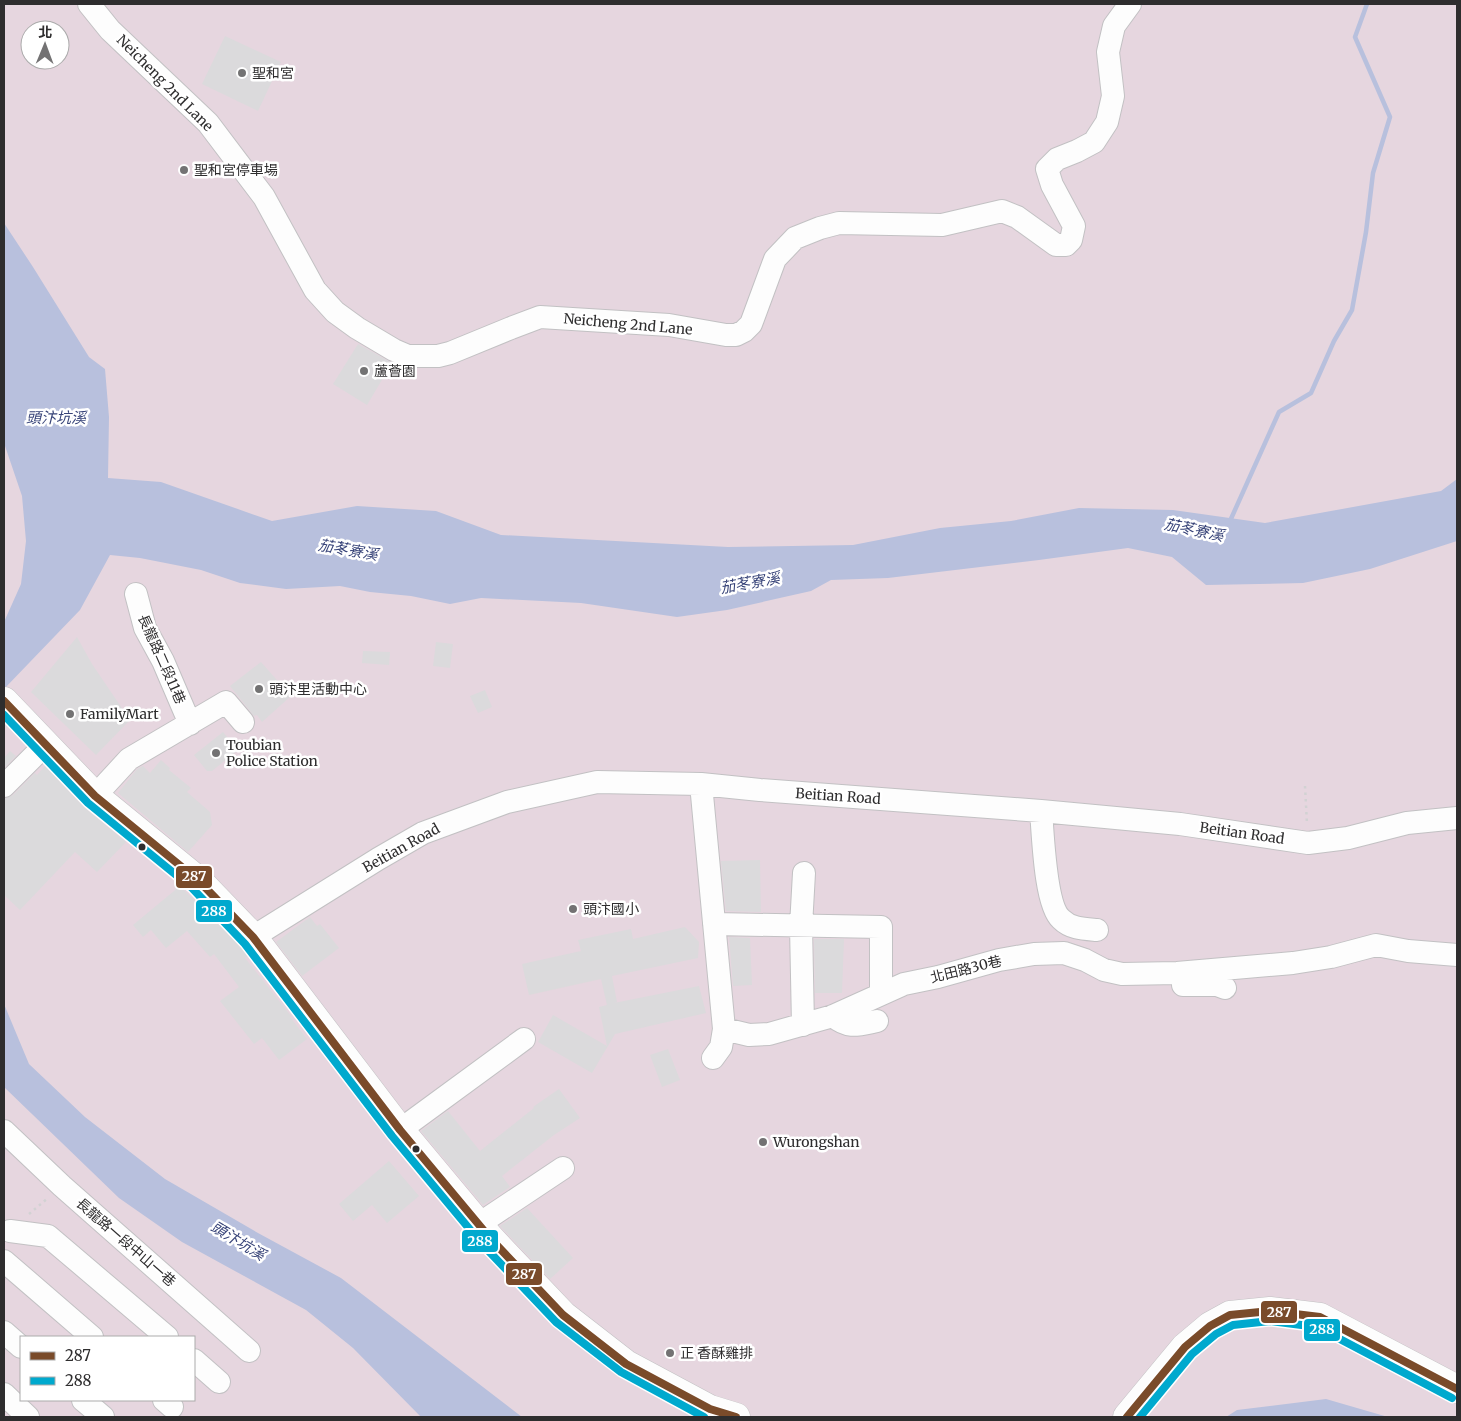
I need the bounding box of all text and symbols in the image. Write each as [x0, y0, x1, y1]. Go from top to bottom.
north arrow [20, 20, 70, 70]
text: 北 [38, 23, 52, 41]
street label: Neicheng 2nd Lane [113, 31, 217, 135]
place label: 聖和宮 [252, 64, 294, 82]
marker: 聖和宮 [236, 67, 248, 79]
place label: 聖和宮停車場 [194, 161, 278, 179]
marker: 聖和宮停車場 [178, 164, 190, 176]
street label: Neicheng 2nd Lane [563, 309, 693, 339]
place label: 蘆薈園 [374, 362, 416, 380]
marker: 蘆薈園 [358, 365, 370, 377]
water label: 頭汴坑溪 [26, 408, 88, 427]
water label: 茄苳寮溪 [1163, 514, 1227, 545]
water label: 茄苳寮溪 [317, 535, 381, 564]
water label: 茄苳寮溪 [719, 568, 783, 597]
street label: 長龍路二段11巷 [134, 611, 190, 707]
place label: 頭汴里活動中心 [269, 680, 367, 698]
marker: 頭汴里活動中心 [253, 683, 265, 695]
place label: FamilyMart [80, 705, 159, 723]
marker: FamilyMart [64, 708, 76, 720]
place label: Toubian Police Station [226, 736, 318, 770]
marker: Toubian Police Station [210, 747, 222, 759]
street label: Beitian Road [795, 784, 882, 808]
street label: Beitian Road [1198, 818, 1286, 848]
street label: Beitian Road [359, 819, 443, 877]
unlabelled marker [137, 842, 147, 852]
line badge: 287 [175, 865, 213, 889]
text: 287 [182, 867, 206, 885]
line badge: 288 [195, 899, 233, 923]
place label: 頭汴國小 [583, 900, 639, 918]
text: 288 [201, 902, 227, 920]
marker: 頭汴國小 [567, 903, 579, 915]
street label: 北田路30巷 [928, 951, 1004, 987]
place label: Wurongshan [772, 1133, 860, 1151]
marker: Wurongshan [757, 1136, 769, 1148]
unlabelled marker [411, 1144, 421, 1154]
street label: 長龍路一段中山一巷 [73, 1194, 179, 1290]
water label: 頭汴坑溪 [208, 1217, 271, 1265]
line badge: 288 [461, 1229, 499, 1253]
text: 288 [467, 1232, 493, 1250]
line badge: 287 [505, 1262, 543, 1286]
text: 287 [512, 1265, 536, 1283]
line badge: 287 [1260, 1300, 1298, 1324]
text: 287 [1267, 1303, 1291, 1321]
line badge: 288 [1303, 1318, 1341, 1342]
text: 288 [1309, 1320, 1335, 1338]
legend [20, 1336, 195, 1401]
place label: 正 香酥雞排 [680, 1344, 753, 1362]
text: 287 [65, 1346, 91, 1365]
marker: 正 香酥雞排 [664, 1347, 676, 1359]
text: 288 [65, 1371, 92, 1390]

